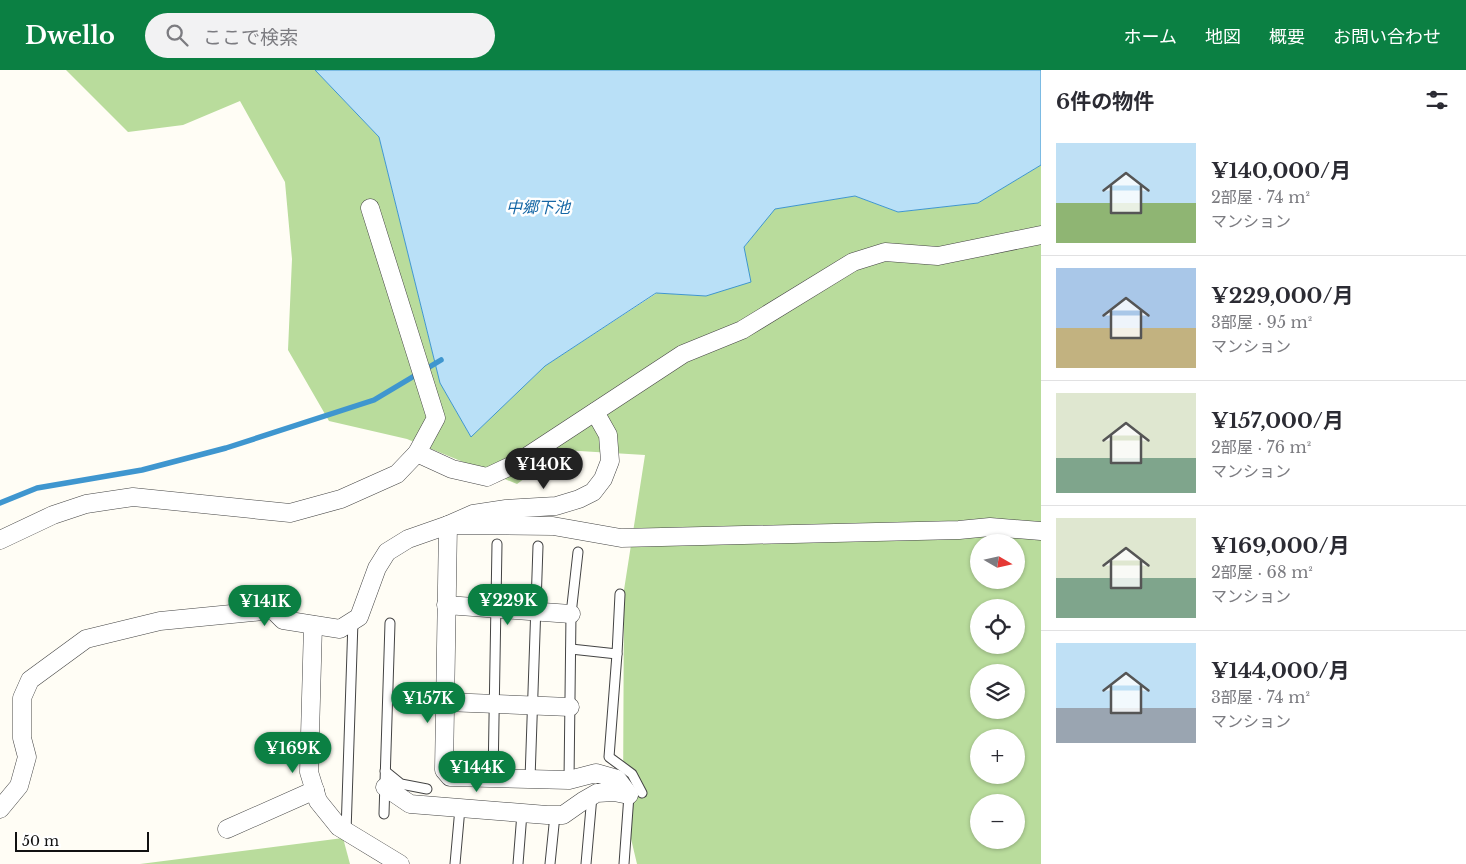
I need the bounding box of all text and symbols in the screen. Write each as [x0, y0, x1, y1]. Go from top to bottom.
search box [145, 13, 495, 58]
text: Dwello [25, 21, 115, 50]
icon: search [163, 21, 191, 49]
text: ここで検索 [203, 26, 298, 49]
text: ホーム [1124, 26, 1177, 48]
text: 地図 [1205, 26, 1241, 48]
text: 概要 [1269, 26, 1305, 48]
text: お問い合わせ [1333, 26, 1441, 48]
icon: filters [1423, 86, 1451, 114]
text: 6件の物件 [1056, 89, 1154, 115]
text: ¥140,000/月 [1211, 158, 1351, 184]
icon: home [1096, 163, 1156, 223]
text: 2部屋 · 74 m² [1211, 187, 1310, 207]
water label: 中郷下池 [506, 197, 572, 217]
text: マンション [1211, 211, 1291, 231]
text: ¥229,000/月 [1211, 283, 1354, 309]
icon: home [1096, 288, 1156, 348]
text: 3部屋 · 95 m² [1211, 312, 1312, 332]
text: マンション [1211, 336, 1291, 356]
text: ¥157,000/月 [1211, 408, 1344, 434]
icon: home [1096, 413, 1156, 473]
text: 2部屋 · 76 m² [1211, 437, 1311, 457]
pin: ¥140K [509, 448, 579, 490]
text: ¥140K [516, 454, 572, 474]
text: マンション [1211, 461, 1291, 481]
text: ¥169,000/月 [1211, 533, 1349, 559]
north arrow [970, 534, 1025, 589]
map controls [970, 534, 1025, 849]
icon: home [1096, 538, 1156, 598]
text: 2部屋 · 68 m² [1211, 562, 1313, 582]
pin: ¥141K [230, 584, 300, 627]
pin: ¥229K [473, 584, 543, 626]
text: マンション [1211, 586, 1291, 606]
text: ¥229K [479, 590, 537, 610]
text: ¥141K [239, 591, 291, 611]
button: locate [970, 599, 1025, 654]
text: ¥144,000/月 [1211, 658, 1350, 684]
icon: home [1096, 663, 1156, 723]
button: layers [970, 664, 1025, 719]
pin: ¥157K [393, 682, 463, 724]
text: 3部屋 · 74 m² [1211, 687, 1310, 707]
text: ¥157K [402, 688, 454, 708]
text: マンション [1211, 711, 1291, 731]
button: + [970, 729, 1025, 784]
pin: ¥169K [258, 732, 328, 774]
text: ¥169K [265, 738, 321, 758]
pin: ¥144K [442, 750, 512, 793]
text: ¥144K [450, 757, 505, 777]
button: − [970, 794, 1025, 849]
scale bar [15, 829, 149, 852]
text: 50 m [22, 832, 59, 850]

